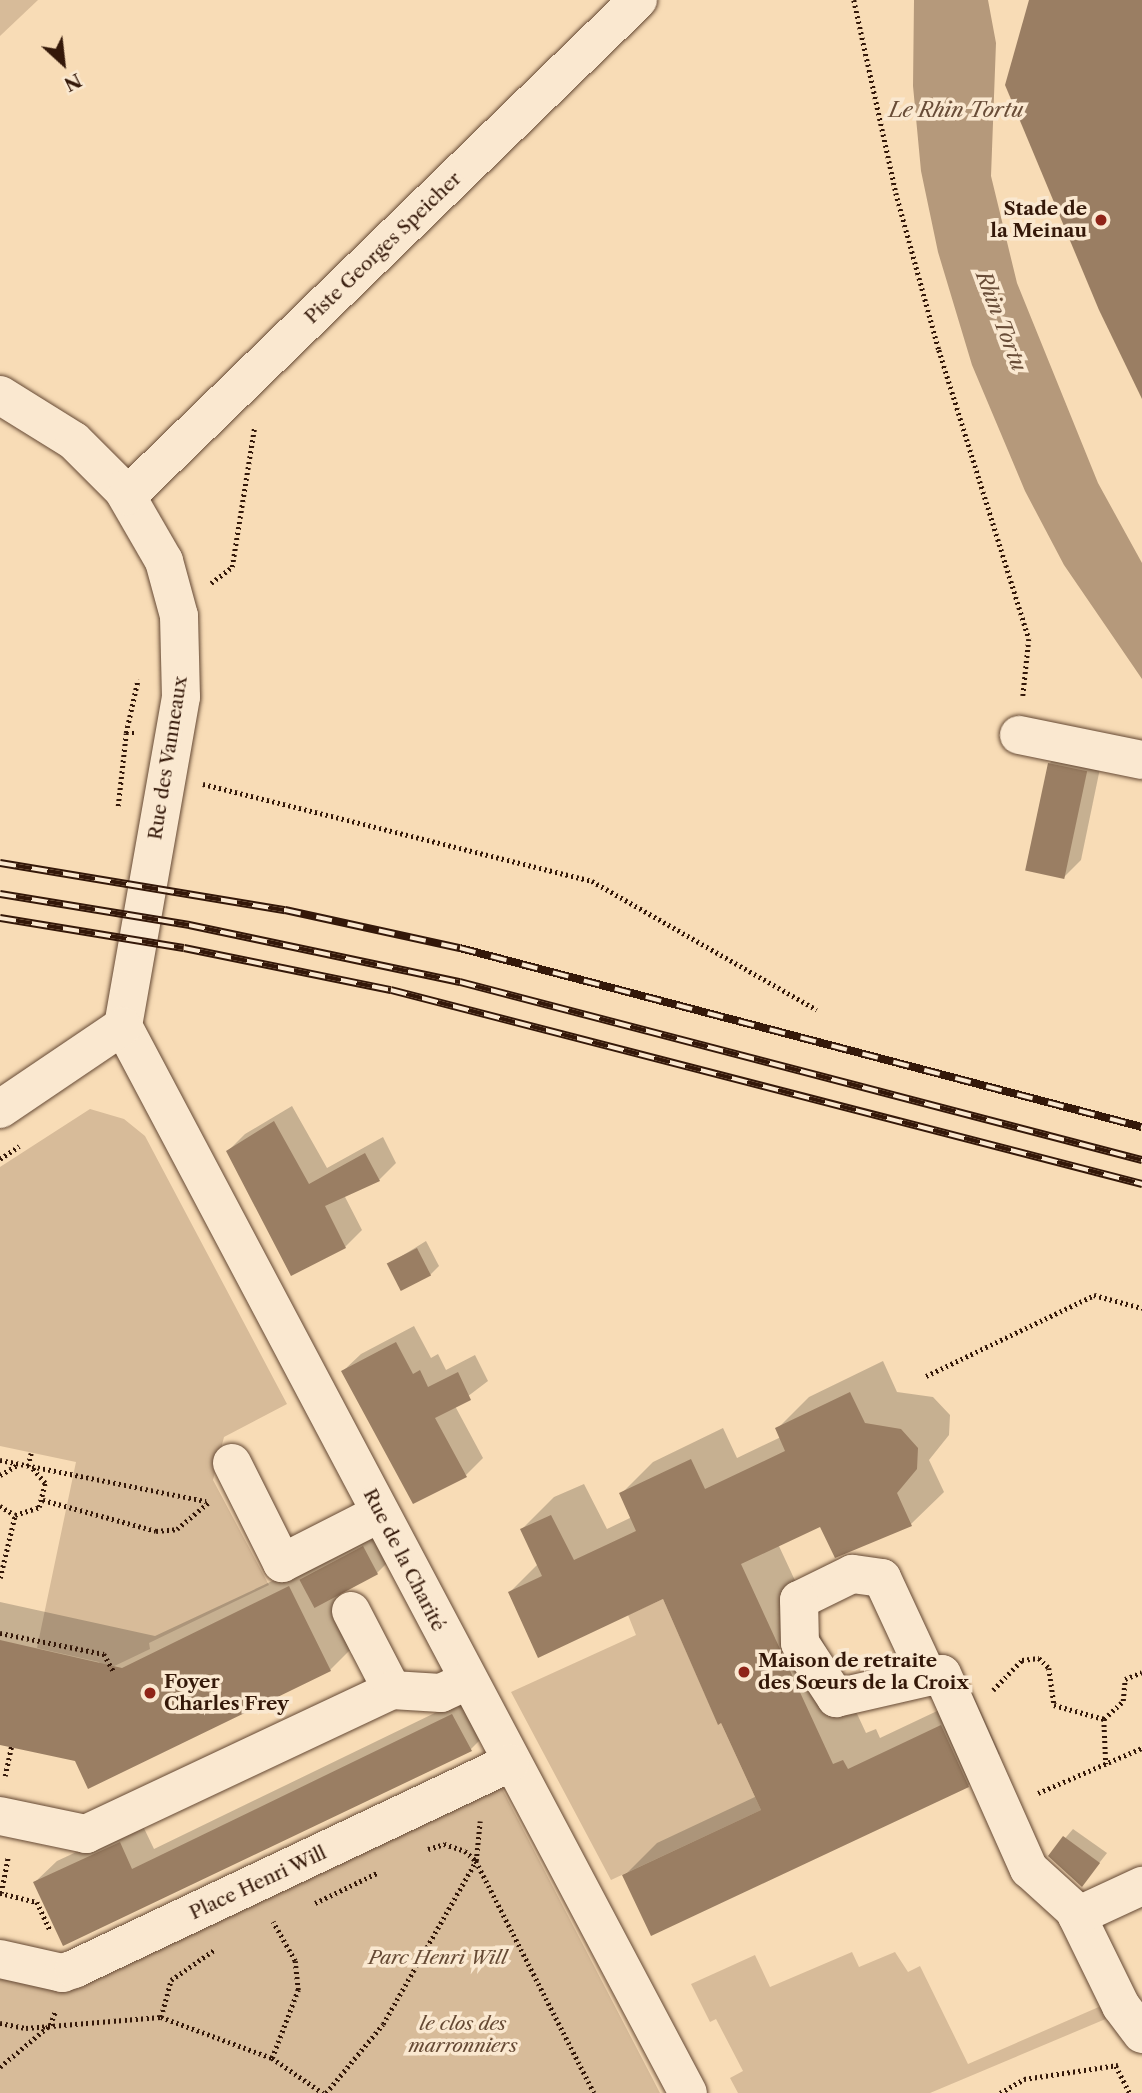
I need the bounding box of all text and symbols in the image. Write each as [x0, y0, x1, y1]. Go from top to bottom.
north arrow [28, 28, 98, 98]
text: N [60, 68, 85, 96]
water label: Le Rhin Tortu [889, 97, 1023, 123]
street label: Piste Georges Speicher [300, 167, 466, 329]
place label: Stade de la Meinau [990, 198, 1087, 242]
marker: Stade de la Meinau [1093, 212, 1109, 228]
water label: Rhin Tortu [970, 268, 1032, 374]
street label: Rue des Vanneaux [144, 674, 192, 842]
street label: Rue de la Charité [358, 1485, 450, 1635]
place label: Maison de retraite des Sœurs de la Croix [758, 1650, 969, 1694]
marker: Maison de retraite des Sœurs de la Croix [736, 1664, 752, 1680]
place label: Foyer Charles Frey [164, 1671, 289, 1715]
marker: Foyer Charles Frey [142, 1685, 158, 1701]
street label: Place Henri Will [186, 1841, 330, 1925]
park label: Parc Henri Will [369, 1947, 507, 1969]
park label: le clos des marronniers [408, 2013, 518, 2057]

